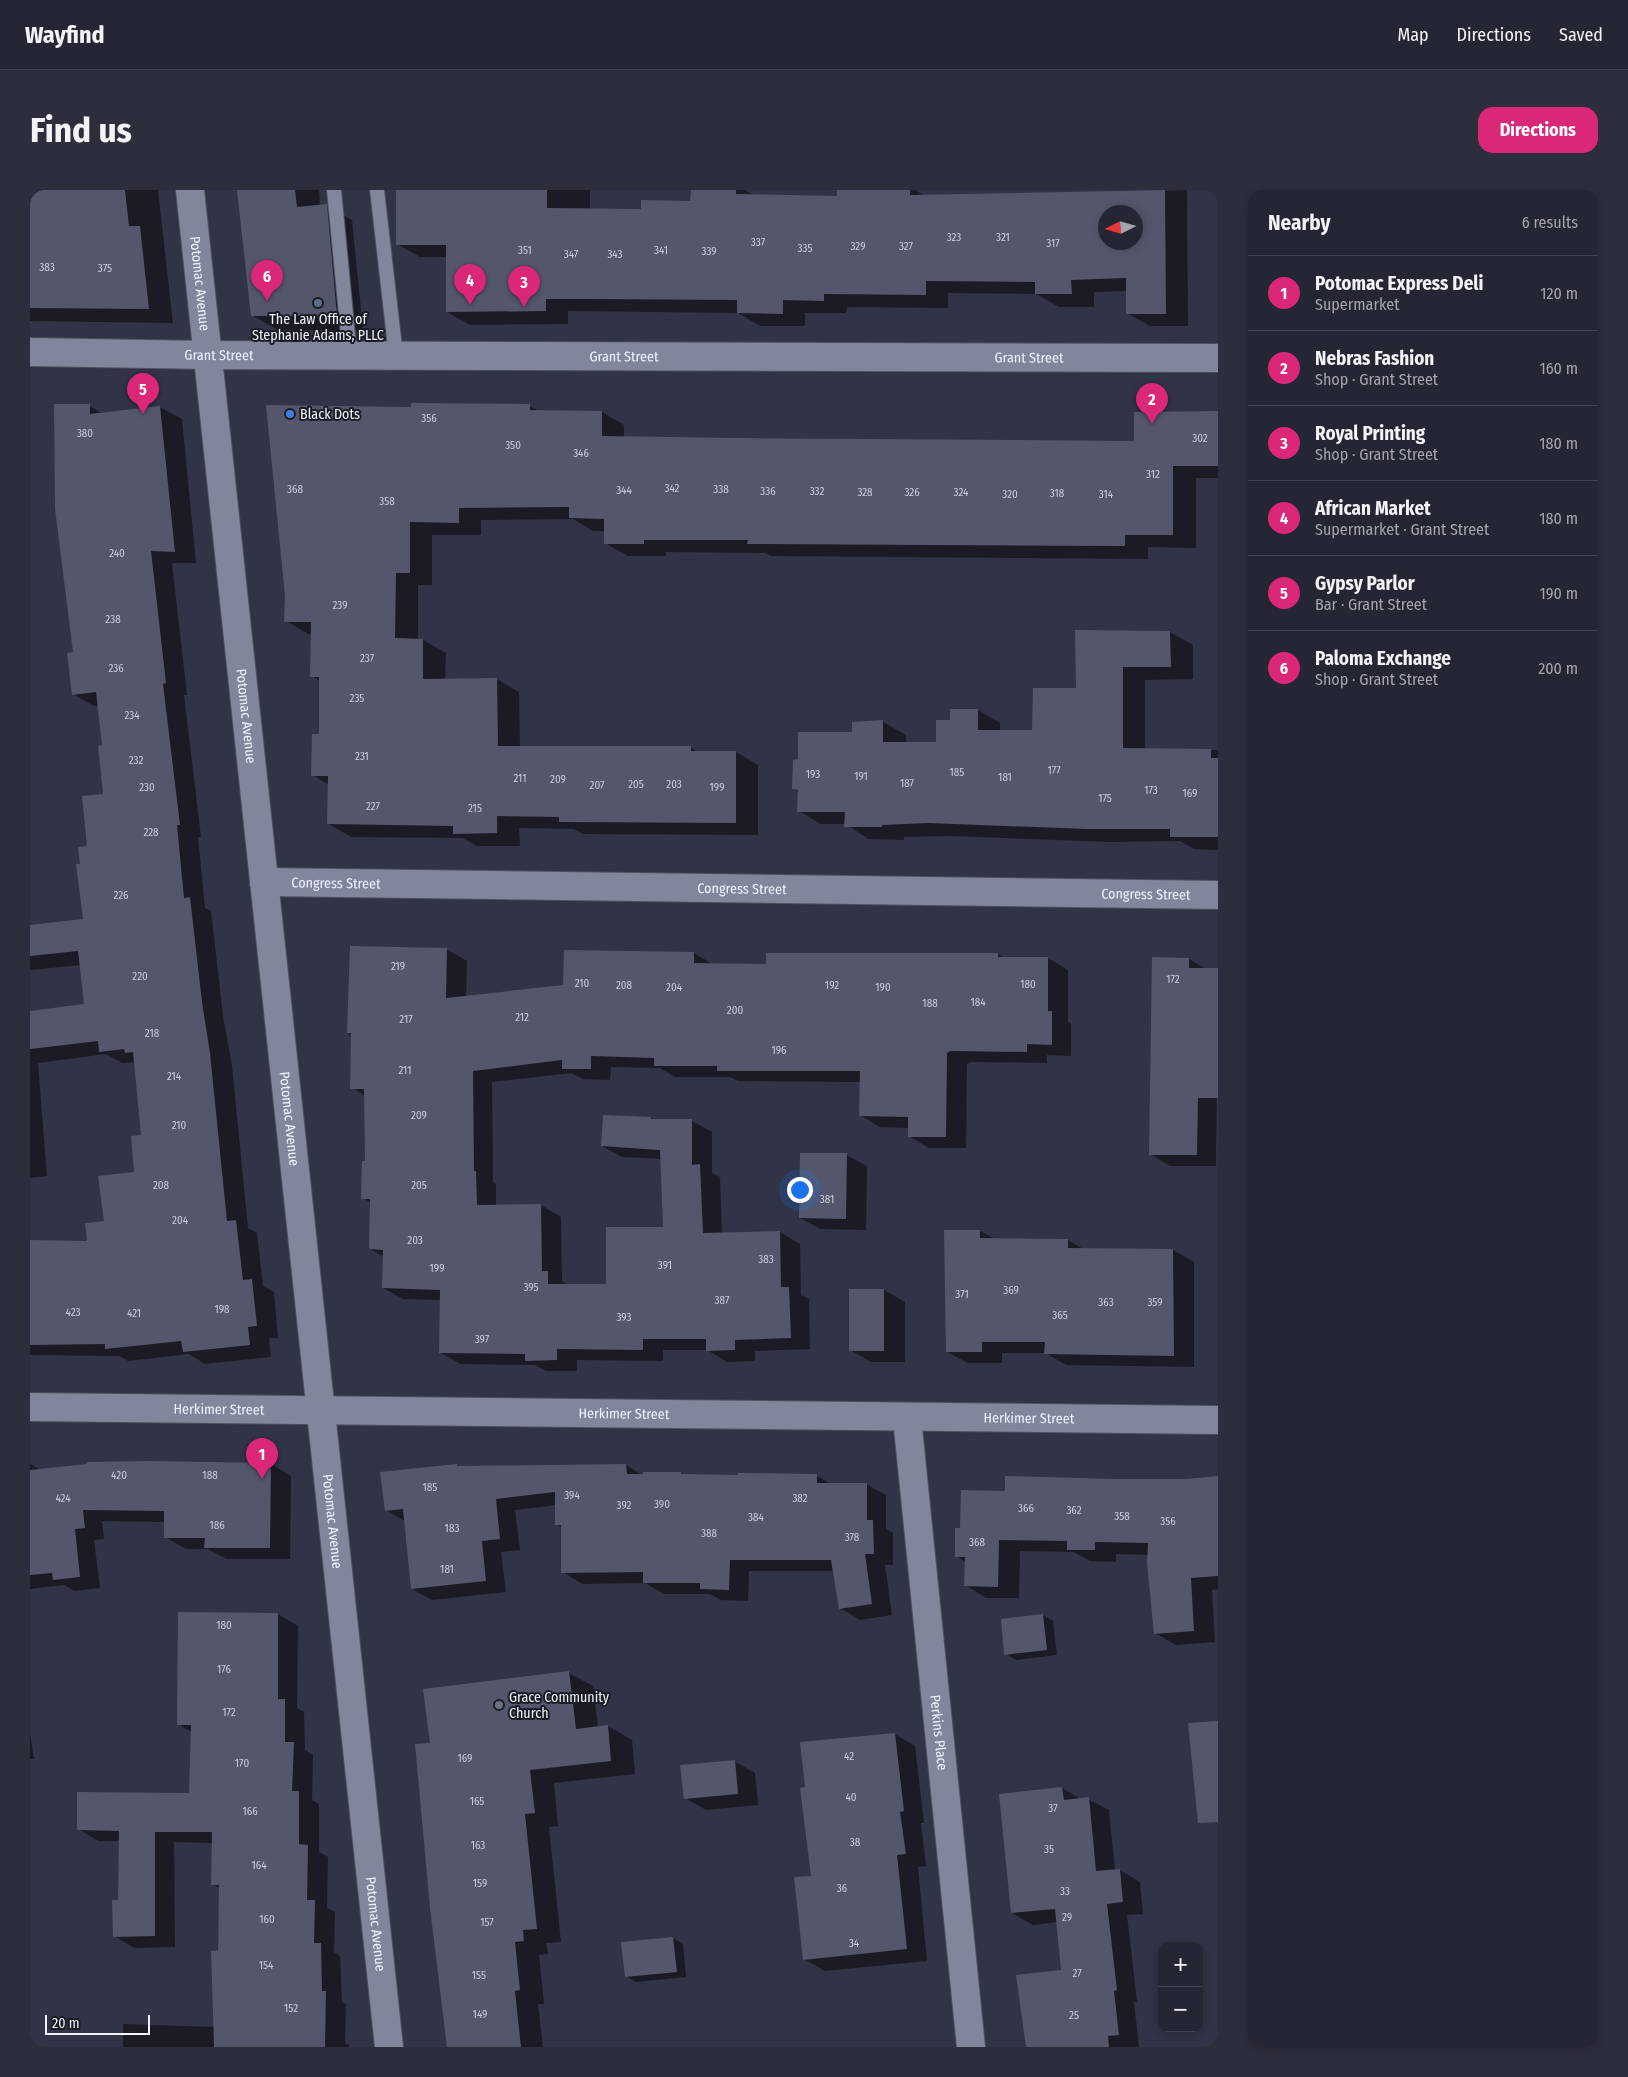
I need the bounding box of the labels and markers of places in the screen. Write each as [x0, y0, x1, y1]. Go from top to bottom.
pin: 6 [251, 260, 283, 301]
pin: 4 [454, 264, 486, 305]
pin: 3 [508, 266, 540, 307]
marker: The Law Office of Stephanie Adams, PLLC [312, 297, 324, 309]
place label: The Law Office of Stephanie Adams, PLLC [252, 311, 384, 344]
pin: 5 [127, 373, 159, 414]
pin: 2 [1136, 383, 1168, 424]
place label: Black Dots [300, 406, 360, 423]
marker: Black Dots [284, 408, 296, 420]
pin: 1 [246, 1438, 278, 1479]
place label: Grace Community Church [509, 1689, 610, 1722]
marker: Grace Community Church [493, 1699, 505, 1711]

